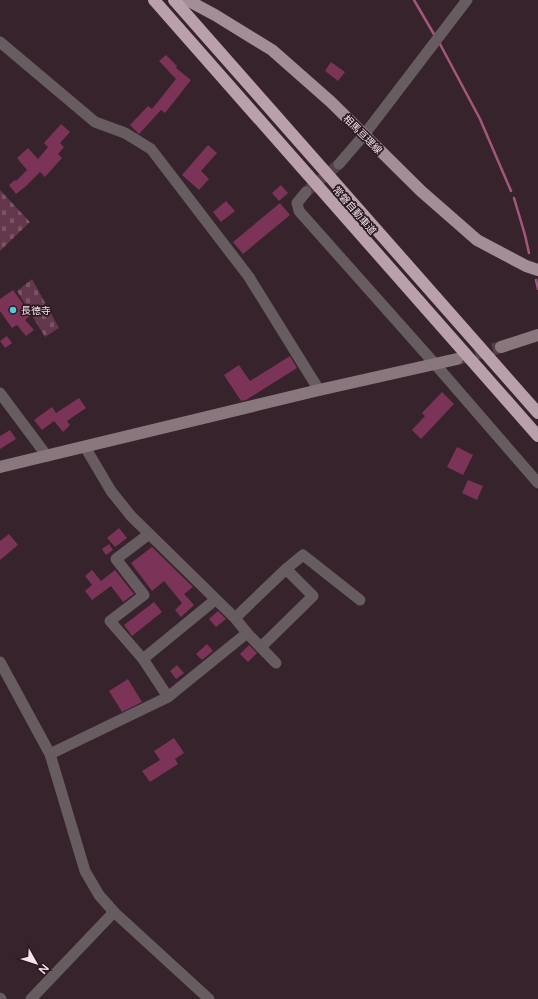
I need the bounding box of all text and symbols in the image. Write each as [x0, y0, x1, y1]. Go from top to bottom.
street label: 相馬亘理線 [340, 113, 384, 157]
street label: 常磐自動車道 [330, 184, 378, 237]
marker: 長徳寺 [8, 305, 18, 315]
place label: 長徳寺 [21, 305, 51, 317]
north arrow [16, 943, 56, 983]
text: N [36, 961, 51, 977]

